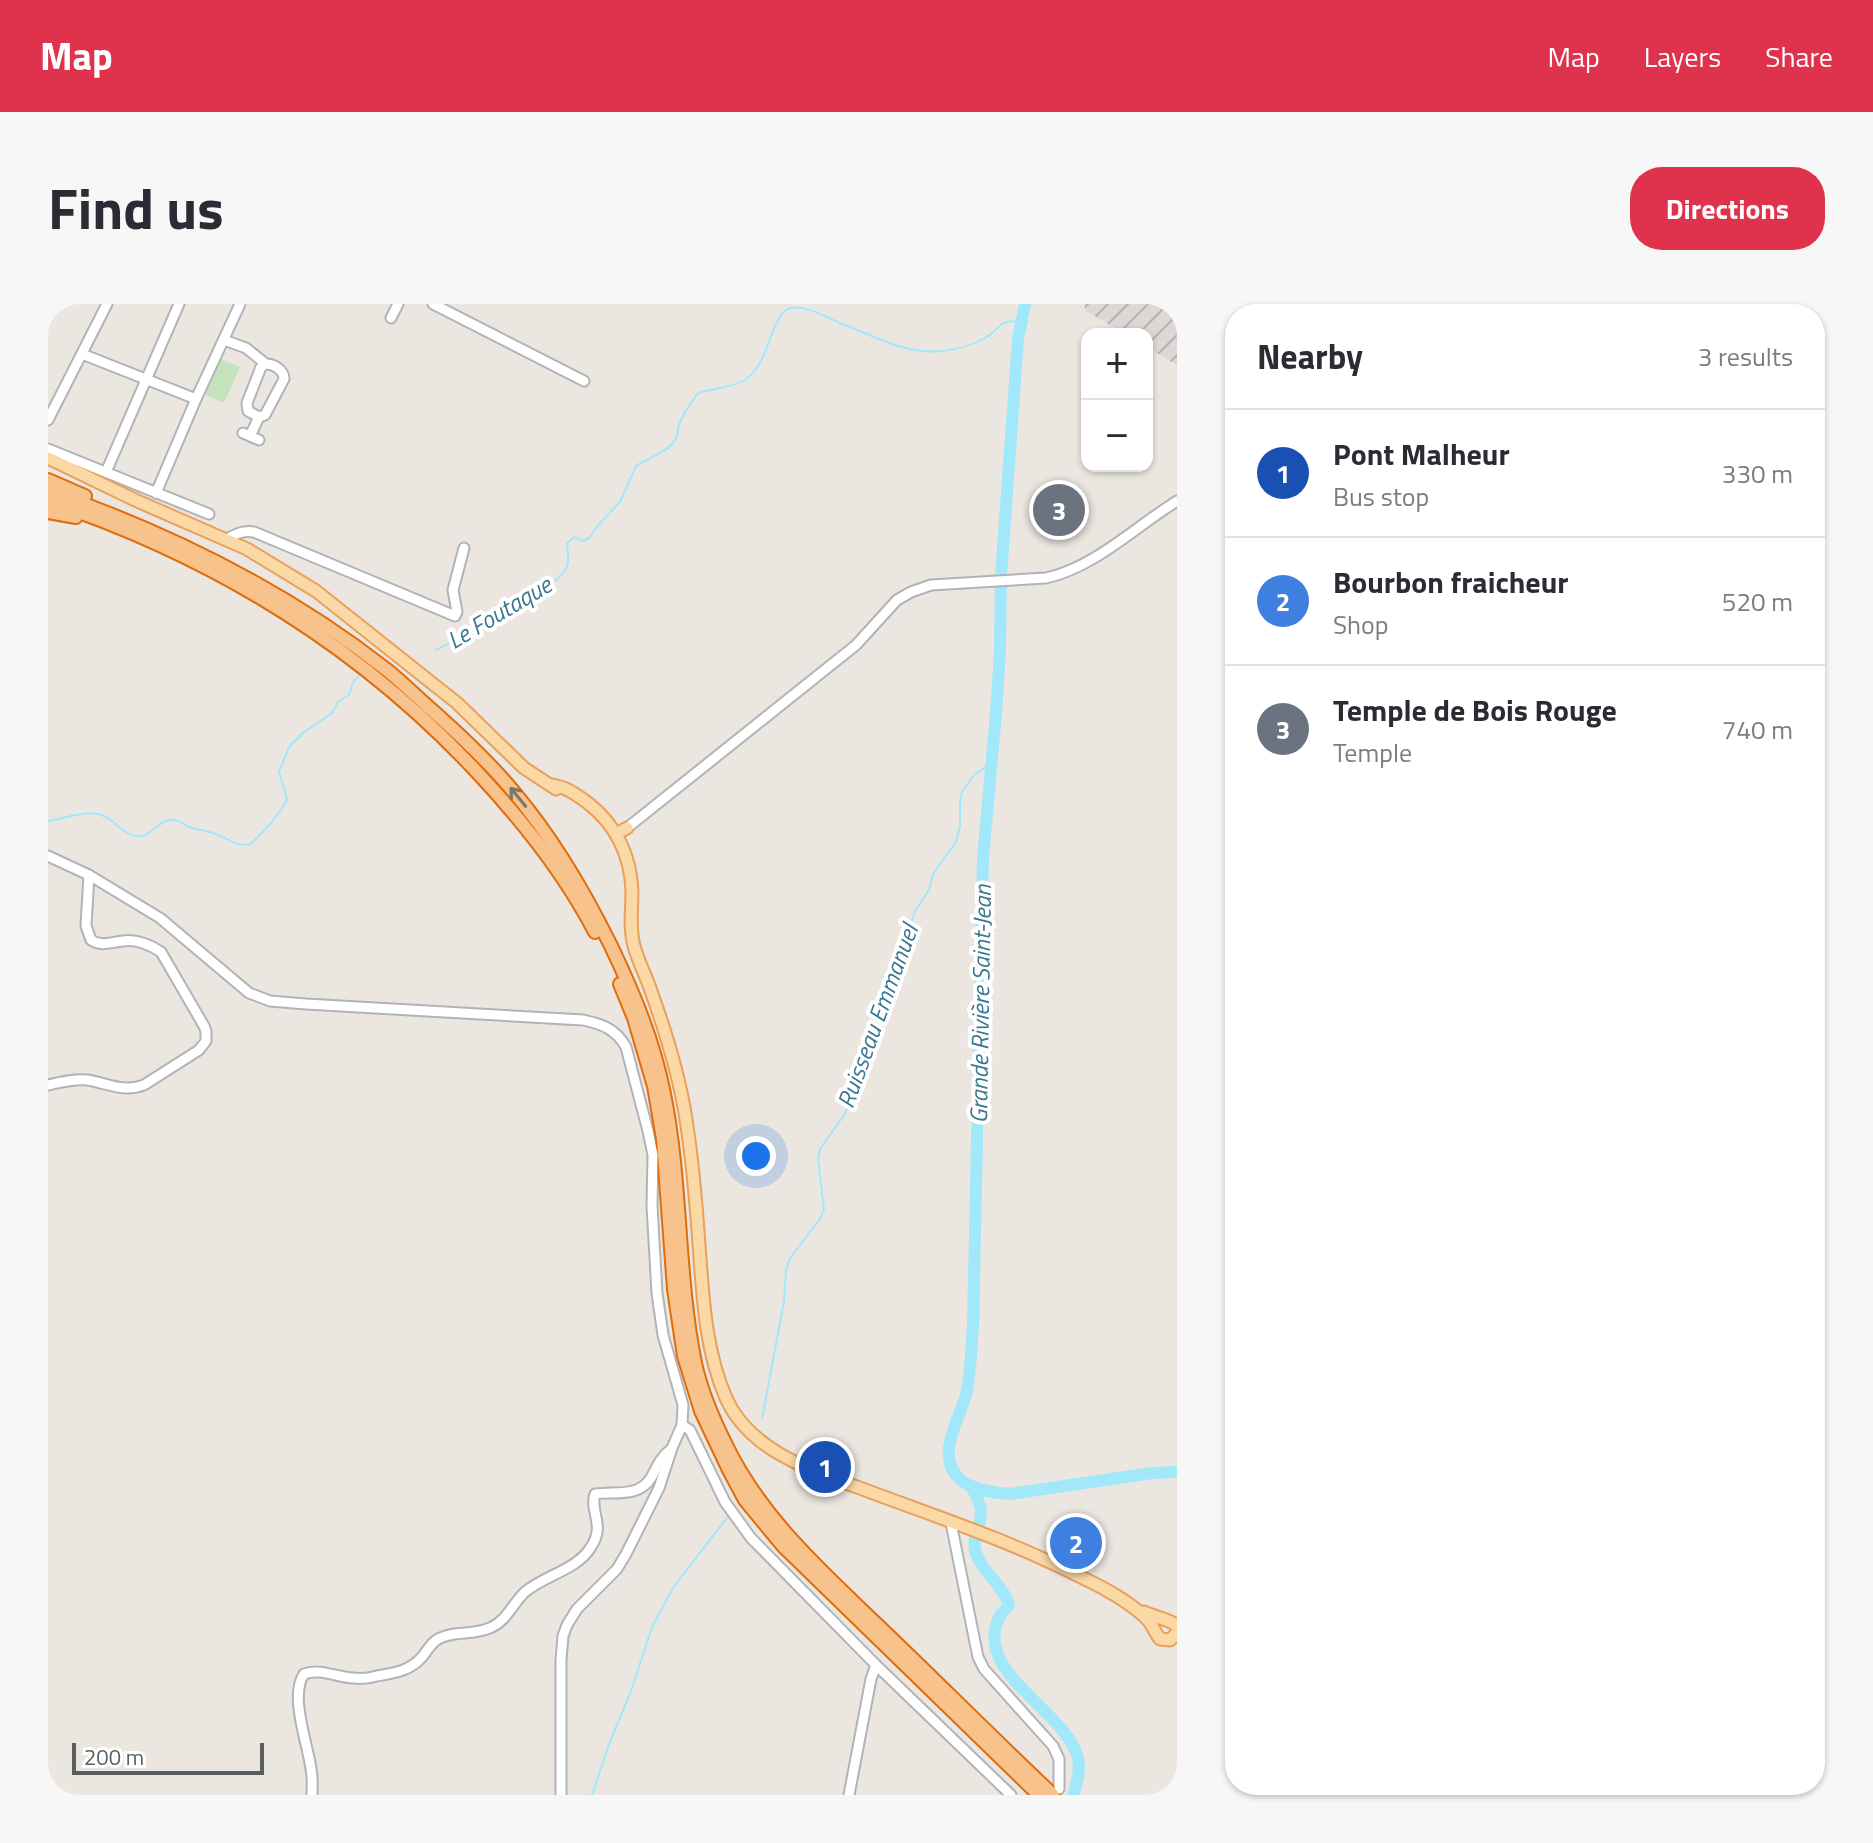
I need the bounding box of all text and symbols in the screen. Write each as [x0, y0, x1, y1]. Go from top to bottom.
text: Map [40, 27, 113, 85]
text: Map [1547, 35, 1600, 78]
text: Layers [1644, 35, 1721, 78]
text: Share [1765, 35, 1833, 78]
text: Find us [48, 166, 224, 251]
button: Directions [1630, 167, 1825, 250]
map controls [1081, 328, 1153, 472]
button: + [1081, 328, 1153, 400]
text: Nearby [1257, 330, 1363, 382]
text: 3 results [1698, 337, 1793, 376]
button: − [1081, 400, 1153, 472]
text: Pont Malheur [1333, 431, 1510, 477]
text: 1 [1276, 454, 1290, 493]
text: 330 m [1722, 454, 1793, 493]
text: Bus stop [1333, 477, 1429, 516]
pin: 3 [1033, 480, 1085, 540]
text: Bourbon fraicheur [1333, 559, 1568, 605]
water label: Le Foutaque [440, 566, 560, 657]
text: 2 [1276, 582, 1290, 621]
text: 520 m [1722, 582, 1793, 621]
text: Shop [1333, 605, 1388, 644]
text: Temple de Bois Rouge [1333, 687, 1617, 733]
text: 3 [1276, 710, 1290, 749]
text: 740 m [1722, 710, 1793, 749]
text: Temple [1333, 733, 1412, 772]
one-way arrow [509, 787, 527, 808]
water label: Grande Rivière Saint-Jean [960, 883, 1000, 1124]
water label: Ruisseau Emmanuel [827, 917, 928, 1113]
your location [736, 1136, 776, 1176]
pin: 1 [799, 1437, 851, 1497]
pin: 2 [1050, 1513, 1102, 1573]
scale bar [72, 1739, 264, 1775]
text: 200 m [84, 1740, 144, 1774]

